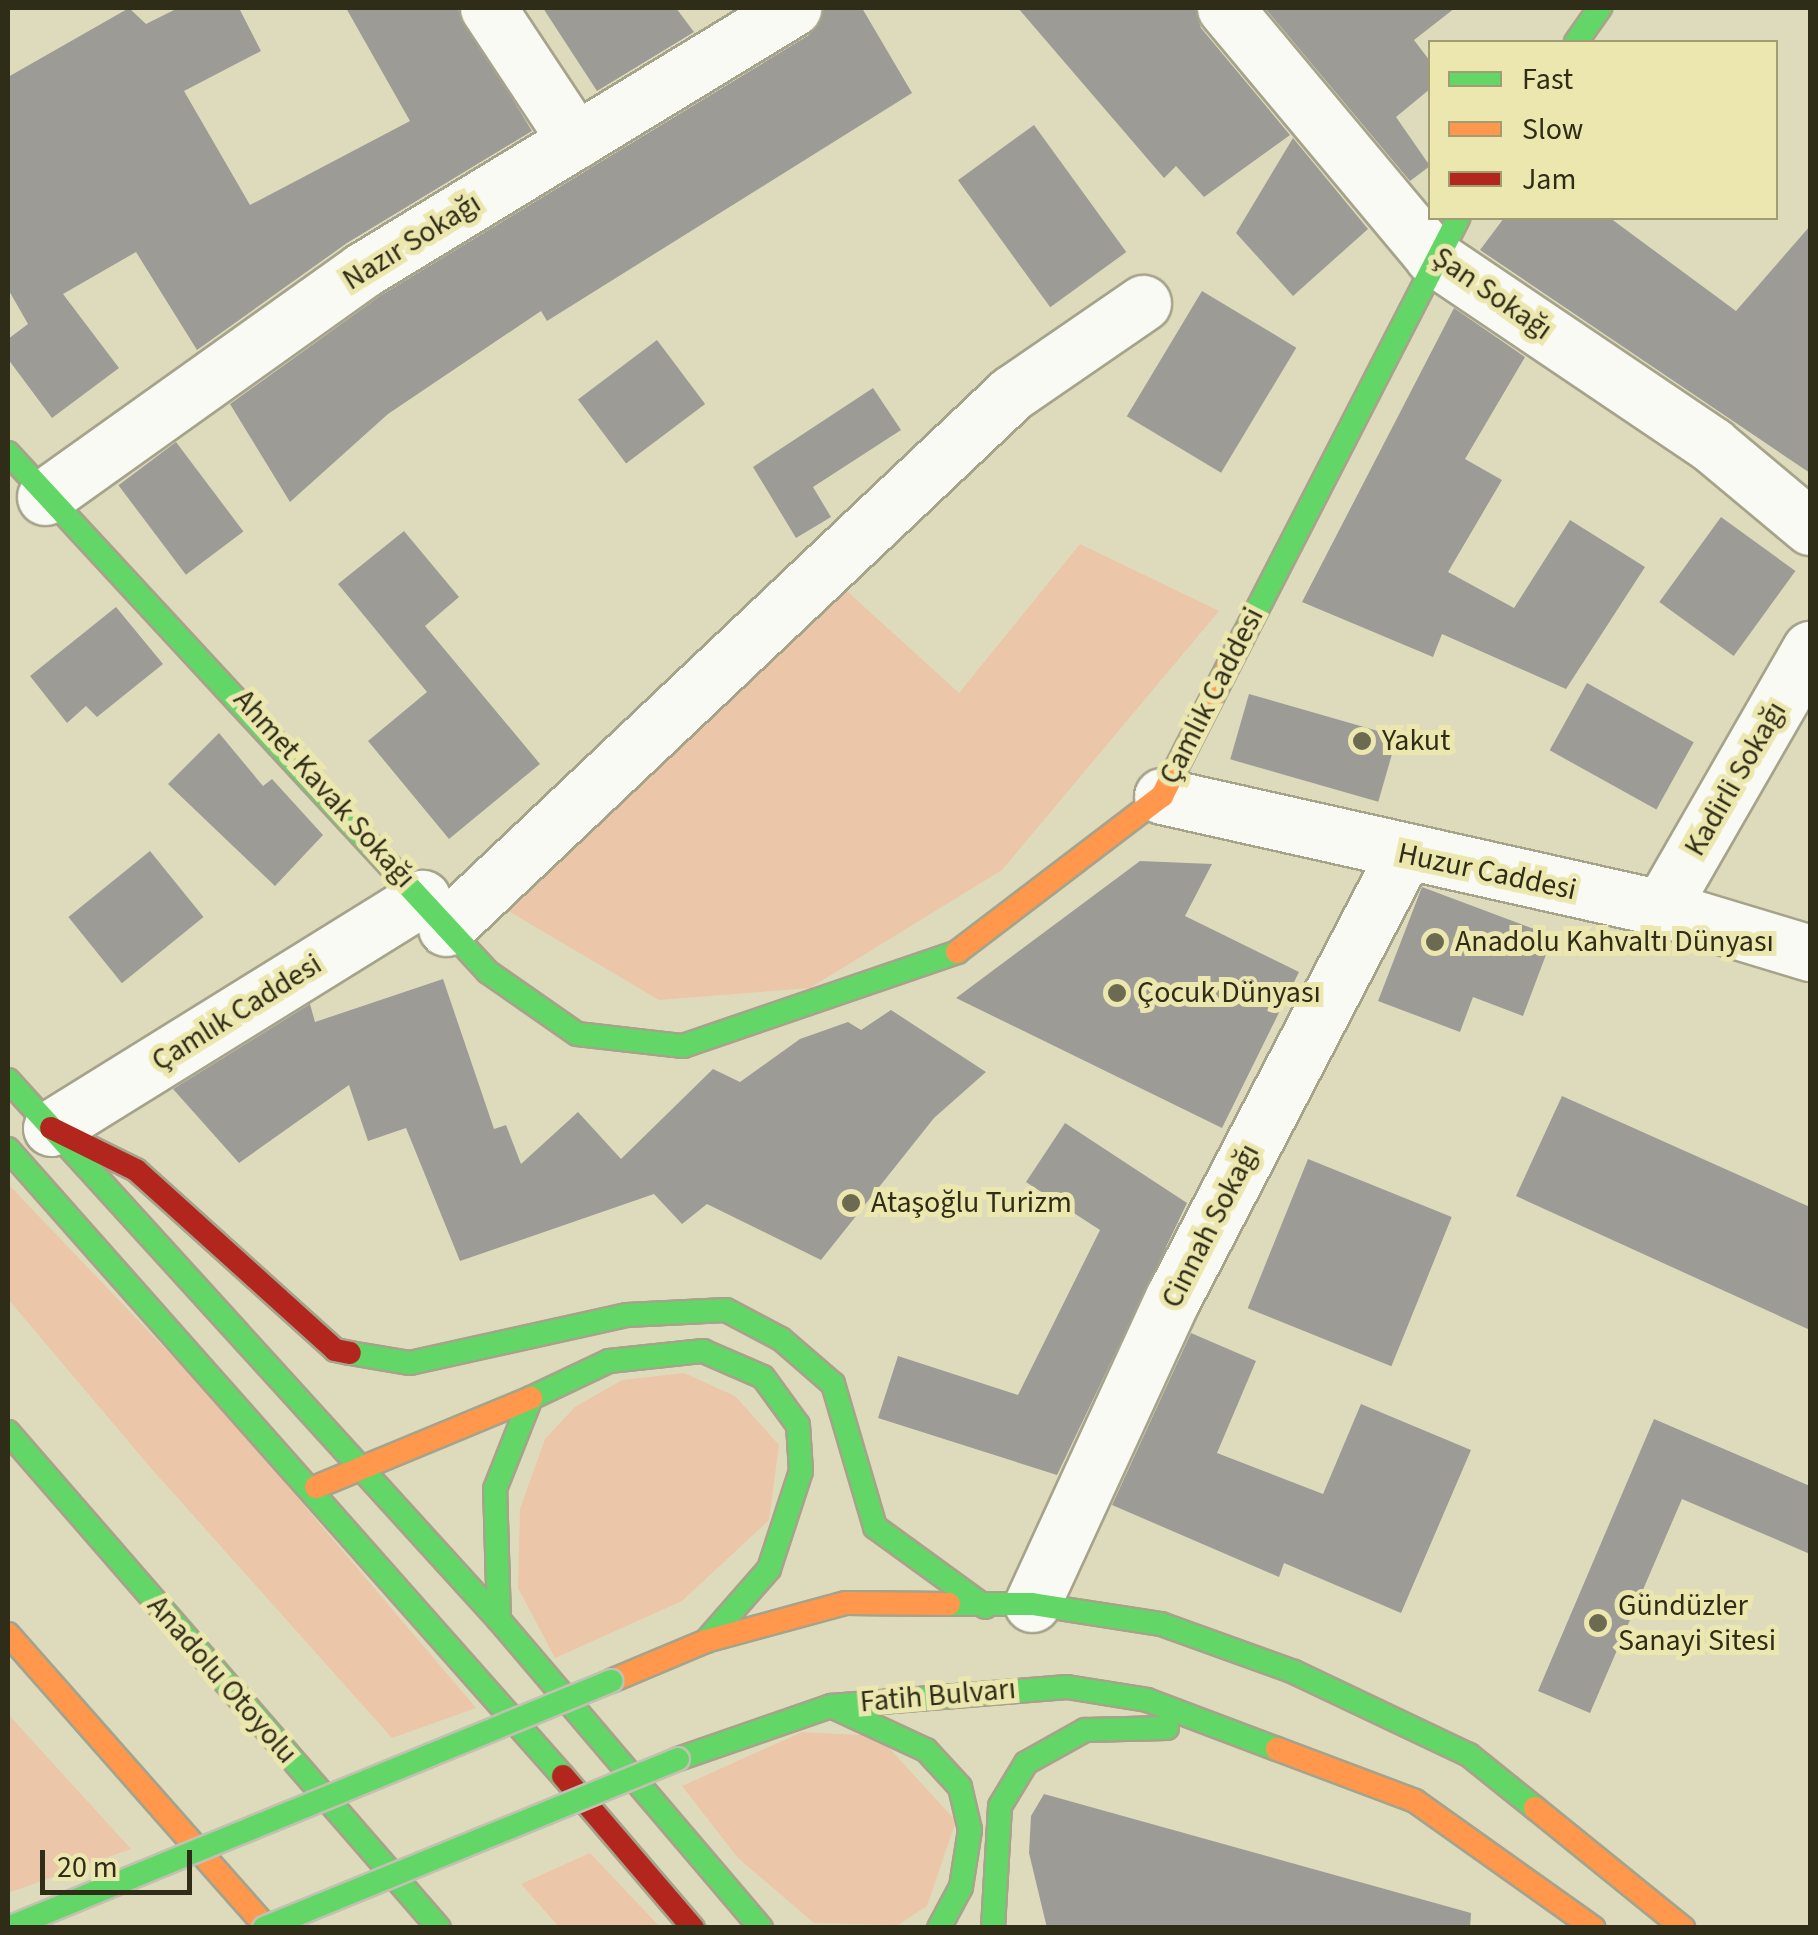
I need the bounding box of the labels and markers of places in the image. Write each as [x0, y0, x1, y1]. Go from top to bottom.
place label: Yakut [1382, 723, 1450, 759]
marker: Yakut [1351, 730, 1373, 752]
place label: Anadolu Kahvaltı Dünyası [1455, 924, 1774, 960]
marker: Anadolu Kahvaltı Dünyası [1424, 931, 1446, 953]
place label: Çocuk Dünyası [1137, 975, 1321, 1011]
marker: Çocuk Dünyası [1106, 982, 1128, 1004]
place label: Ataşoğlu Turizm [871, 1185, 1072, 1221]
marker: Ataşoğlu Turizm [840, 1192, 862, 1214]
place label: Gündüzler Sanayi Sitesi [1618, 1588, 1776, 1658]
marker: Gündüzler Sanayi Sitesi [1587, 1612, 1609, 1634]

